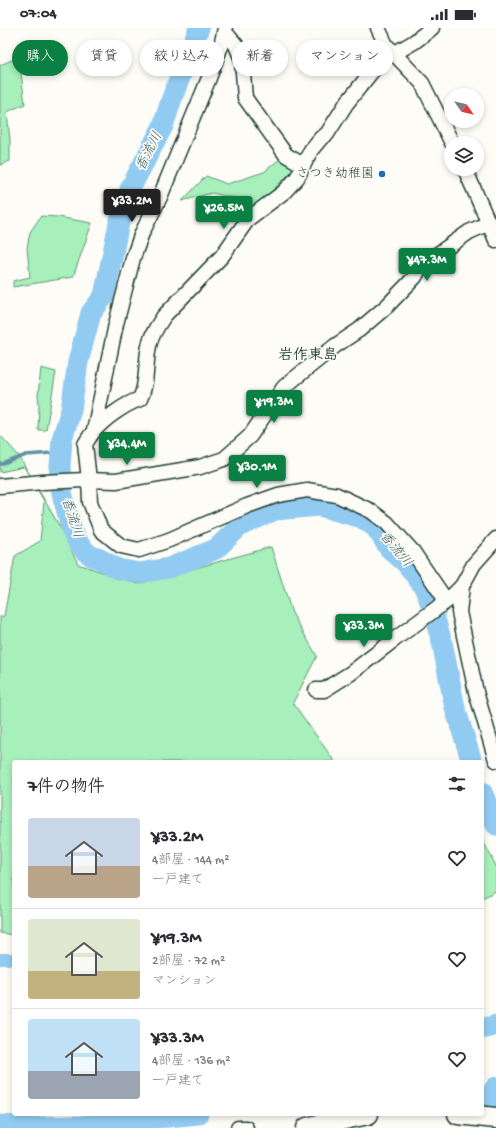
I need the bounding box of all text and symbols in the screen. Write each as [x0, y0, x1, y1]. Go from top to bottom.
text: 07:04 [20, 5, 57, 23]
chip: 購入 [12, 40, 68, 76]
chip: 賃貸 [76, 40, 132, 76]
chip: 絞り込み [140, 40, 224, 76]
chip: 新着 [232, 40, 288, 76]
chip: マンション [296, 40, 393, 76]
north arrow [444, 88, 484, 128]
map controls [444, 88, 484, 176]
water label: 香流川 [133, 129, 167, 175]
button: layers [444, 136, 484, 176]
place label: さつき幼稚園 [296, 166, 374, 182]
marker: さつき幼稚園 [377, 169, 387, 179]
pin: ¥33.2M [99, 189, 165, 223]
text: ¥33.2M [113, 194, 152, 209]
pin: ¥26.5M [191, 196, 257, 230]
text: ¥26.5M [205, 201, 243, 216]
pin: ¥47.3M [394, 248, 460, 282]
text: ¥47.3M [408, 253, 446, 268]
district label: 岩作東島 [278, 346, 338, 365]
pin: ¥19.3M [241, 390, 307, 424]
text: ¥19.3M [255, 395, 293, 410]
pin: ¥34.4M [94, 432, 160, 466]
text: ¥34.4M [108, 437, 146, 452]
pin: ¥30.1M [224, 455, 290, 489]
text: ¥30.1M [238, 460, 276, 475]
water label: 香流川 [56, 495, 86, 541]
water label: 香流川 [375, 528, 415, 572]
pin: ¥33.3M [331, 614, 397, 648]
text: ¥33.3M [344, 619, 384, 634]
icon: filters [446, 773, 468, 795]
text: 7件の物件 [28, 778, 105, 798]
text: ¥33.2M [152, 828, 203, 848]
icon: home [60, 834, 108, 882]
icon: heart [446, 847, 468, 869]
text: 4部屋 · 144 m² [152, 853, 229, 868]
text: 一戸建て [152, 873, 204, 888]
text: ¥19.3M [152, 929, 201, 949]
icon: home [60, 935, 108, 983]
icon: heart [446, 948, 468, 970]
text: 2部屋 · 72 m² [152, 954, 225, 969]
text: マンション [152, 974, 216, 989]
text: ¥33.3M [152, 1029, 204, 1049]
icon: home [60, 1035, 108, 1083]
icon: heart [446, 1048, 468, 1070]
text: 4部屋 · 136 m² [152, 1054, 230, 1069]
text: 一戸建て [152, 1074, 204, 1089]

